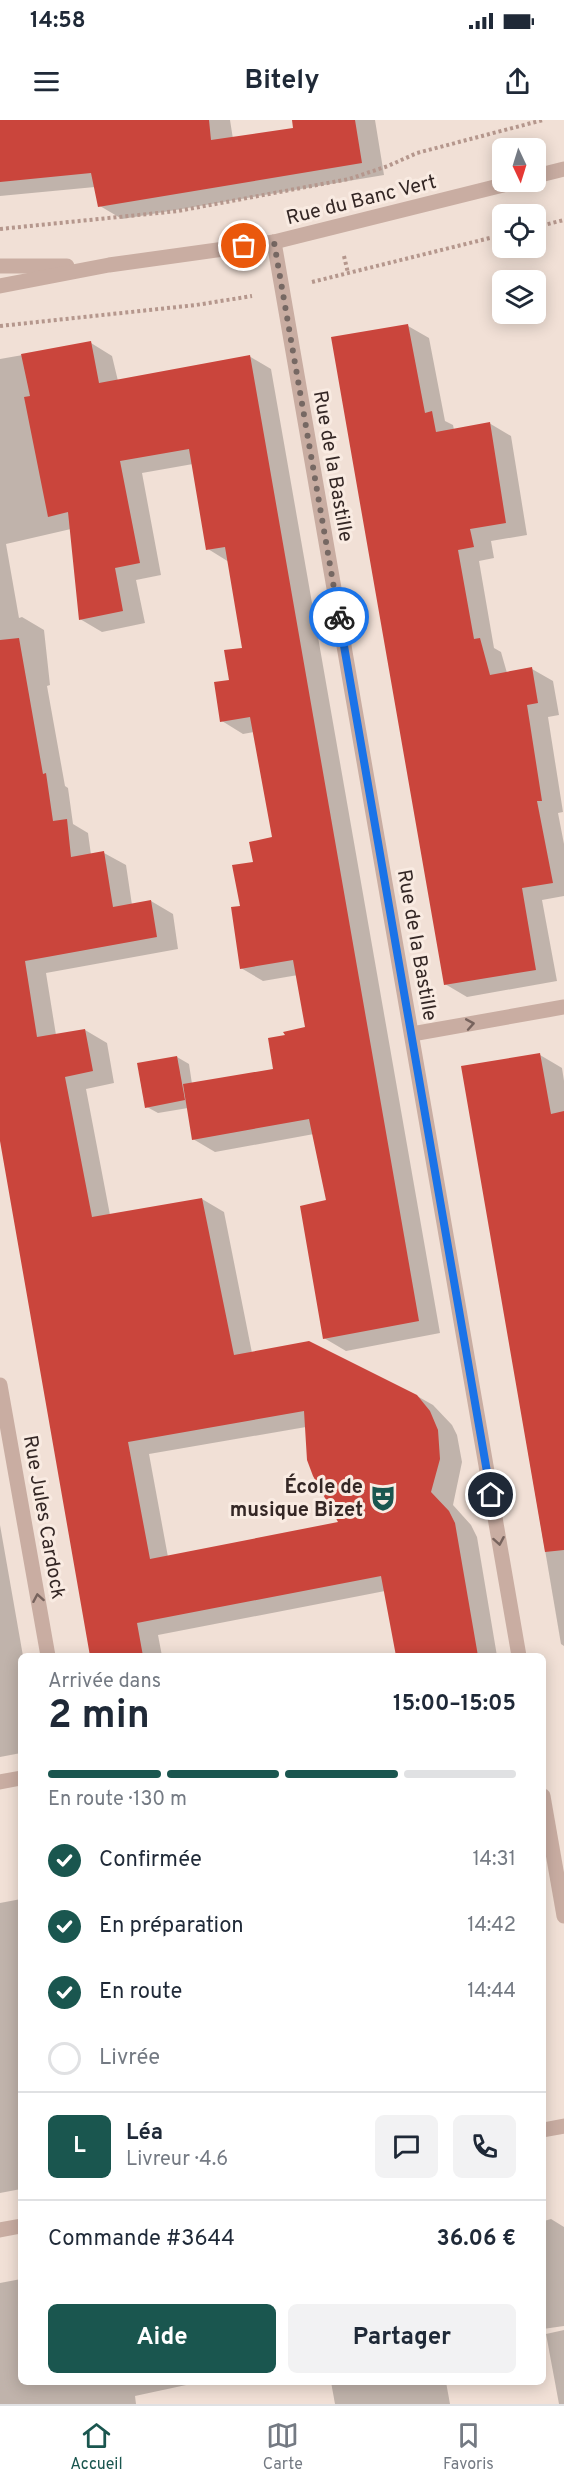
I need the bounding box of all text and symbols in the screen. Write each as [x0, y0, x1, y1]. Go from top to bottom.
text: 14:58 [30, 8, 86, 35]
text: Bitely [245, 64, 319, 98]
icon: menu [30, 65, 63, 98]
icon: share [501, 65, 534, 98]
north arrow [492, 138, 546, 192]
map controls [492, 138, 546, 324]
street label: Rue du Banc Vert [284, 170, 439, 232]
button: locate [492, 204, 546, 258]
pin [218, 220, 269, 271]
icon: bag [227, 229, 260, 262]
button: layers [492, 270, 546, 324]
street label: Rue de la Bastille [306, 389, 358, 544]
courier [309, 587, 369, 647]
icon: bike [323, 601, 356, 634]
street label: Rue de la Bastille [390, 868, 442, 1023]
one-way arrow [464, 1018, 474, 1031]
street label: Rue Jules Cardock [16, 1433, 70, 1601]
pin [465, 1469, 516, 1520]
place label: École de musique Bizet [230, 1473, 363, 1524]
icon: home [474, 1478, 507, 1511]
theatre icon: École de musique Bizet [368, 1483, 398, 1513]
one-way arrow [492, 1535, 505, 1545]
one-way arrow [32, 1594, 44, 1603]
text: Arrivée dans [48, 1669, 161, 1695]
text: 15:00–15:05 [393, 1691, 516, 1718]
text: 2 min [48, 1693, 150, 1742]
text: En route · 130 m [48, 1787, 187, 1813]
icon: check [48, 1844, 81, 1877]
text: Confirmée [99, 1847, 202, 1874]
text: 14:31 [473, 1847, 516, 1873]
icon: check [48, 1910, 81, 1943]
text: En préparation [99, 1913, 244, 1940]
text: 14:42 [467, 1913, 516, 1939]
icon: check [48, 1976, 81, 2009]
text: En route [99, 1979, 182, 2006]
text: 14:44 [467, 1979, 516, 2005]
text: Livrée [99, 2045, 160, 2072]
button: chat [375, 2115, 438, 2178]
button: phone [453, 2115, 516, 2178]
text: Léa [126, 2120, 163, 2147]
text: L [73, 2133, 86, 2160]
text: Livreur · 4.6 [126, 2147, 228, 2173]
text: Commande #3644 [48, 2226, 235, 2253]
text: 36.06 € [436, 2226, 516, 2253]
button: Aide [48, 2304, 276, 2373]
button: Partager [288, 2304, 516, 2373]
tab: Accueil [70, 2419, 123, 2475]
tab: Carte [263, 2419, 303, 2475]
tab: Favoris [443, 2419, 494, 2475]

